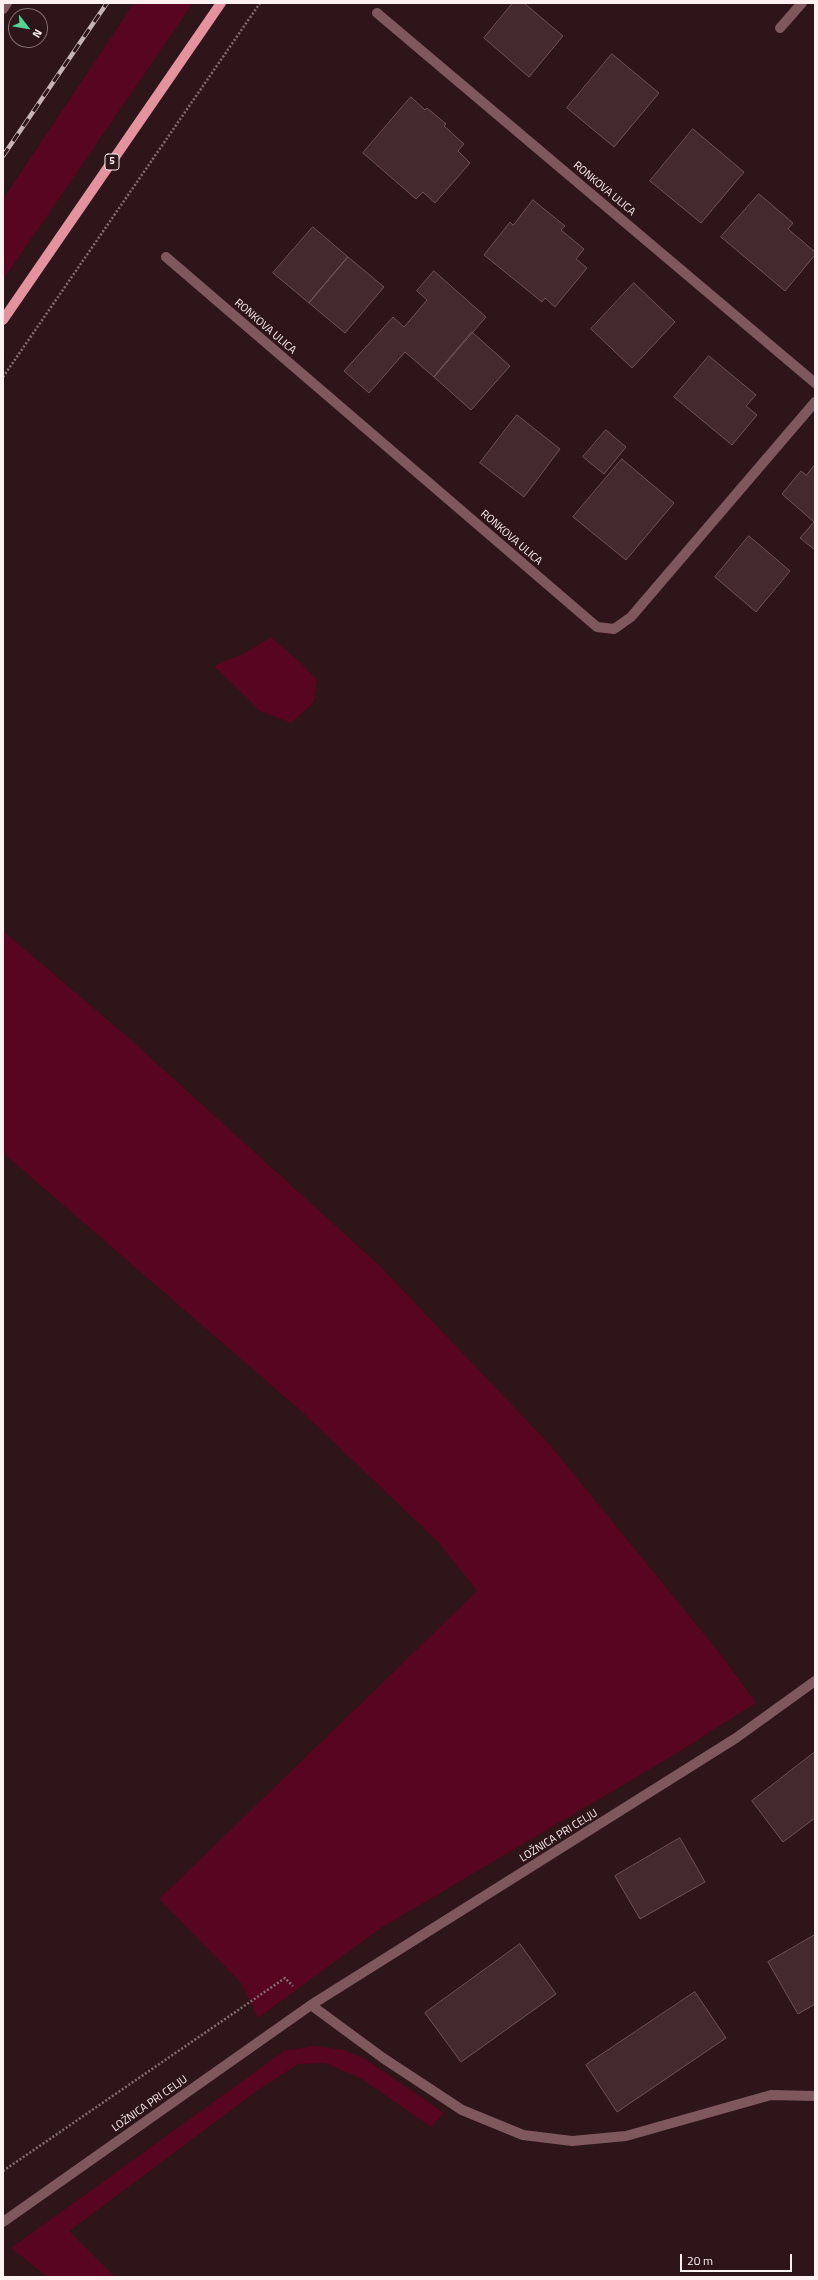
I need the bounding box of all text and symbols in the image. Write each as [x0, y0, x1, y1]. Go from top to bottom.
north arrow [8, 8, 48, 48]
text: N [29, 26, 46, 41]
road number: 5 [105, 154, 119, 170]
street label: RONKOVA ULICA [570, 159, 638, 219]
street label: RONKOVA ULICA [231, 297, 299, 357]
street label: RONKOVA ULICA [477, 508, 545, 568]
street label: LOŽNICA PRI CELJU [518, 1807, 600, 1865]
street label: LOŽNICA PRI CELJU [110, 2073, 190, 2135]
scale bar [682, 2246, 794, 2272]
text: 20 m [687, 2251, 713, 2270]

